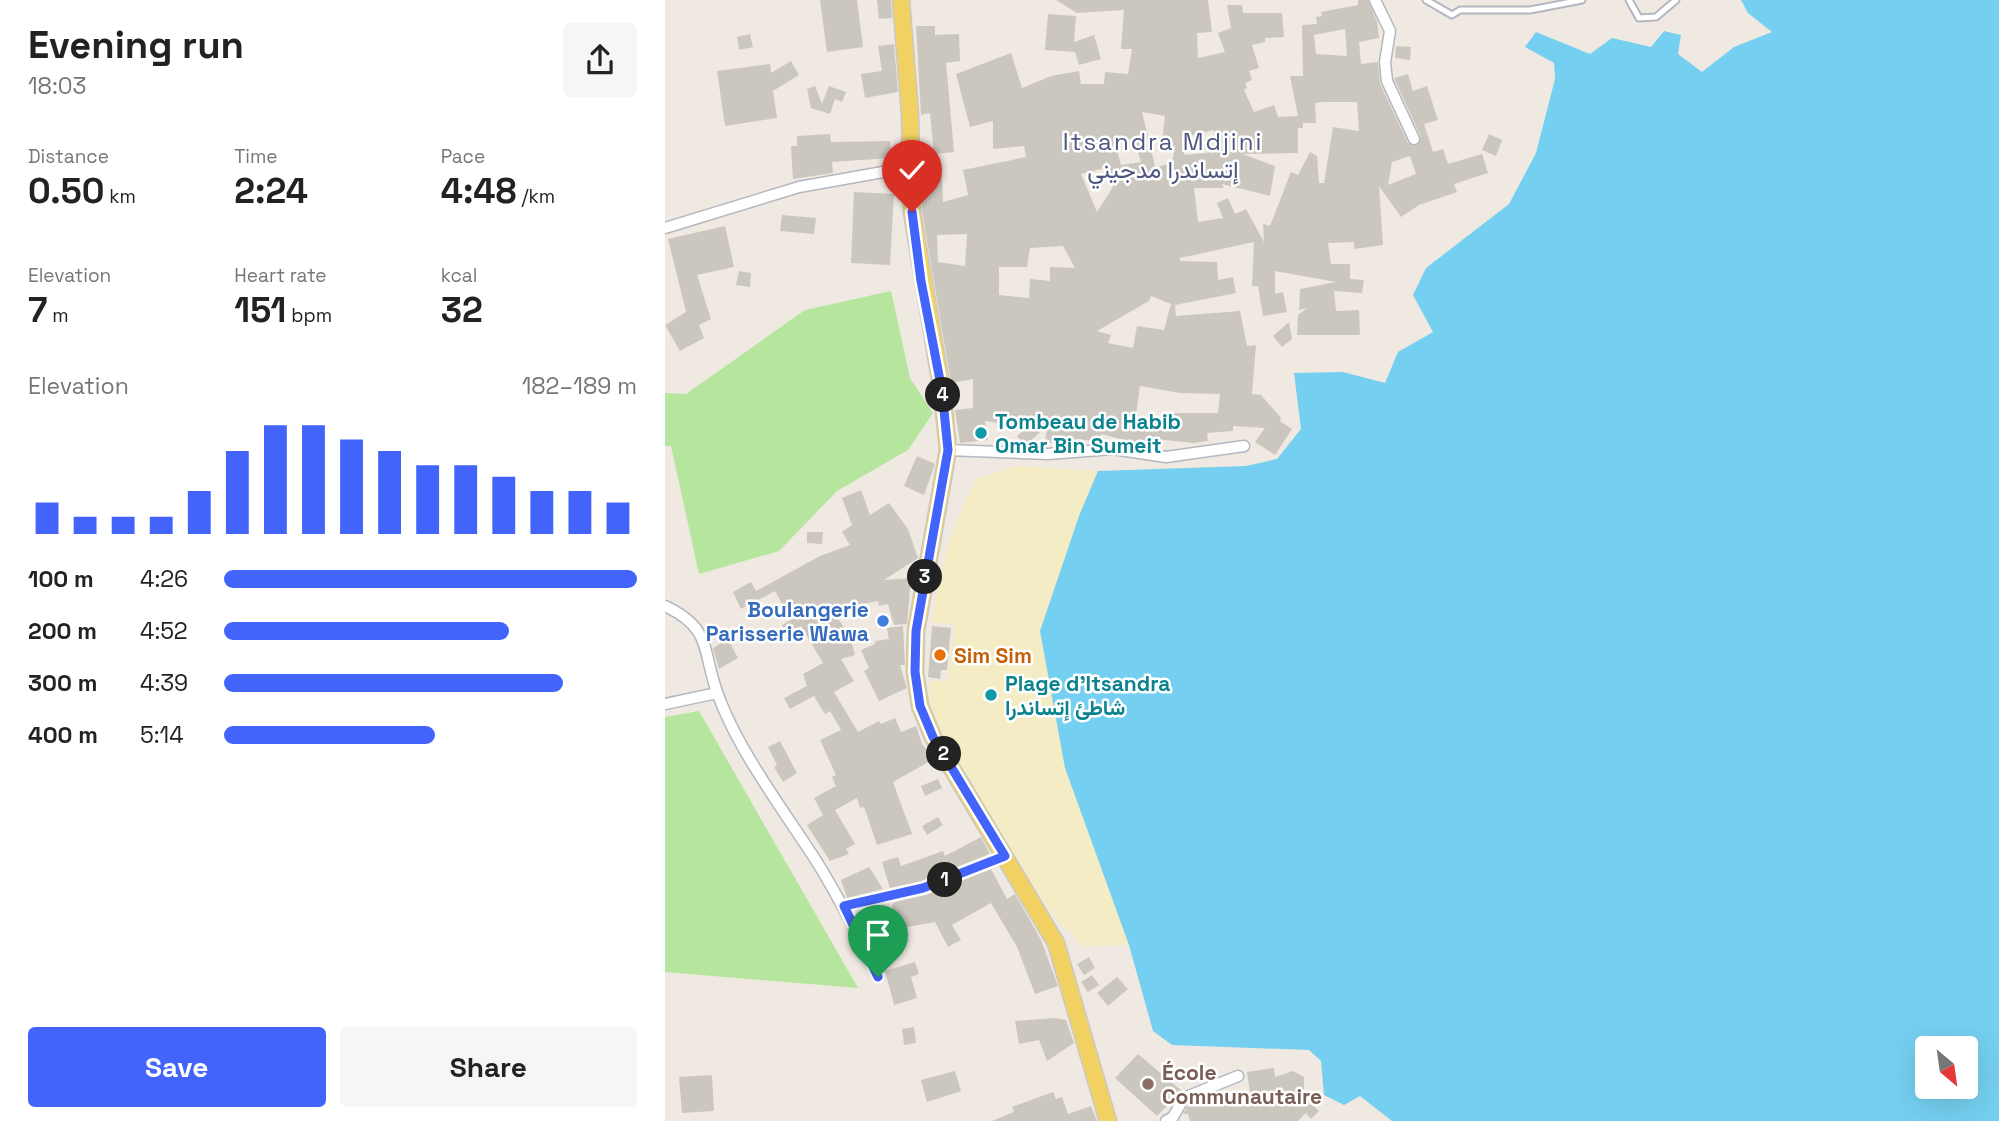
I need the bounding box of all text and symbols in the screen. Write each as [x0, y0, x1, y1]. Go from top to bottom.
text: Evening run [28, 21, 244, 69]
button: share [563, 23, 637, 97]
text: 18:03 [28, 71, 86, 101]
district label: Itsandra Mdjini إتساندرا مدجيني [1063, 126, 1263, 189]
pin [882, 140, 942, 212]
text: Distance [28, 144, 109, 169]
text: Time [234, 144, 278, 169]
text: Pace [441, 144, 485, 169]
icon: check [893, 151, 931, 189]
text: 0.50 [28, 169, 104, 213]
text: 2:24 [234, 169, 308, 213]
text: 4:48 [441, 169, 517, 213]
text: km [104, 184, 136, 209]
text: /km [517, 184, 555, 209]
text: Elevation [28, 263, 111, 288]
text: Heart rate [234, 263, 327, 288]
text: kcal [441, 263, 477, 288]
text: 7 [28, 288, 47, 332]
text: 151 [234, 288, 286, 332]
text: 32 [441, 288, 483, 332]
text: m [47, 303, 69, 328]
text: bpm [286, 303, 332, 328]
text: Elevation [28, 371, 129, 401]
text: 182–189 m [522, 371, 637, 401]
pin: 4 [925, 378, 961, 412]
text: 4 [936, 382, 949, 407]
place label: Tombeau de Habib Omar Bin Sumeit [995, 408, 1181, 459]
marker: Tombeau de Habib Omar Bin Sumeit [973, 425, 989, 441]
pin: 3 [908, 560, 943, 594]
text: 100 m [28, 564, 94, 594]
text: 4:26 [140, 564, 188, 594]
text: 3 [919, 564, 930, 589]
place label: Boulangerie Parisserie Wawa [706, 596, 869, 647]
marker: Boulangerie Parisserie Wawa [875, 613, 891, 629]
text: 200 m [28, 616, 97, 646]
text: 4:52 [140, 616, 188, 646]
place label: Sim Sim [954, 642, 1032, 669]
marker: Sim Sim [932, 647, 948, 663]
text: 300 m [28, 668, 97, 698]
text: 4:39 [140, 668, 188, 698]
place label: Plage d'Itsandra شاطئ إتساندرا [1005, 670, 1170, 722]
marker: Plage d'Itsandra شاطئ إتساندرا [983, 687, 999, 703]
text: 400 m [28, 720, 98, 750]
text: 5:14 [140, 720, 184, 750]
pin: 2 [927, 736, 961, 772]
text: 2 [938, 741, 949, 766]
pin: 1 [927, 862, 963, 898]
text: 1 [940, 867, 949, 892]
pin [848, 905, 908, 977]
icon: arrive [859, 916, 897, 954]
button: Save [28, 1027, 326, 1107]
button: Share [340, 1027, 637, 1107]
north arrow [1915, 1036, 1977, 1099]
map controls [1915, 1036, 1978, 1099]
place label: École Communautaire [1162, 1059, 1322, 1110]
marker: École Communautaire [1140, 1076, 1156, 1092]

